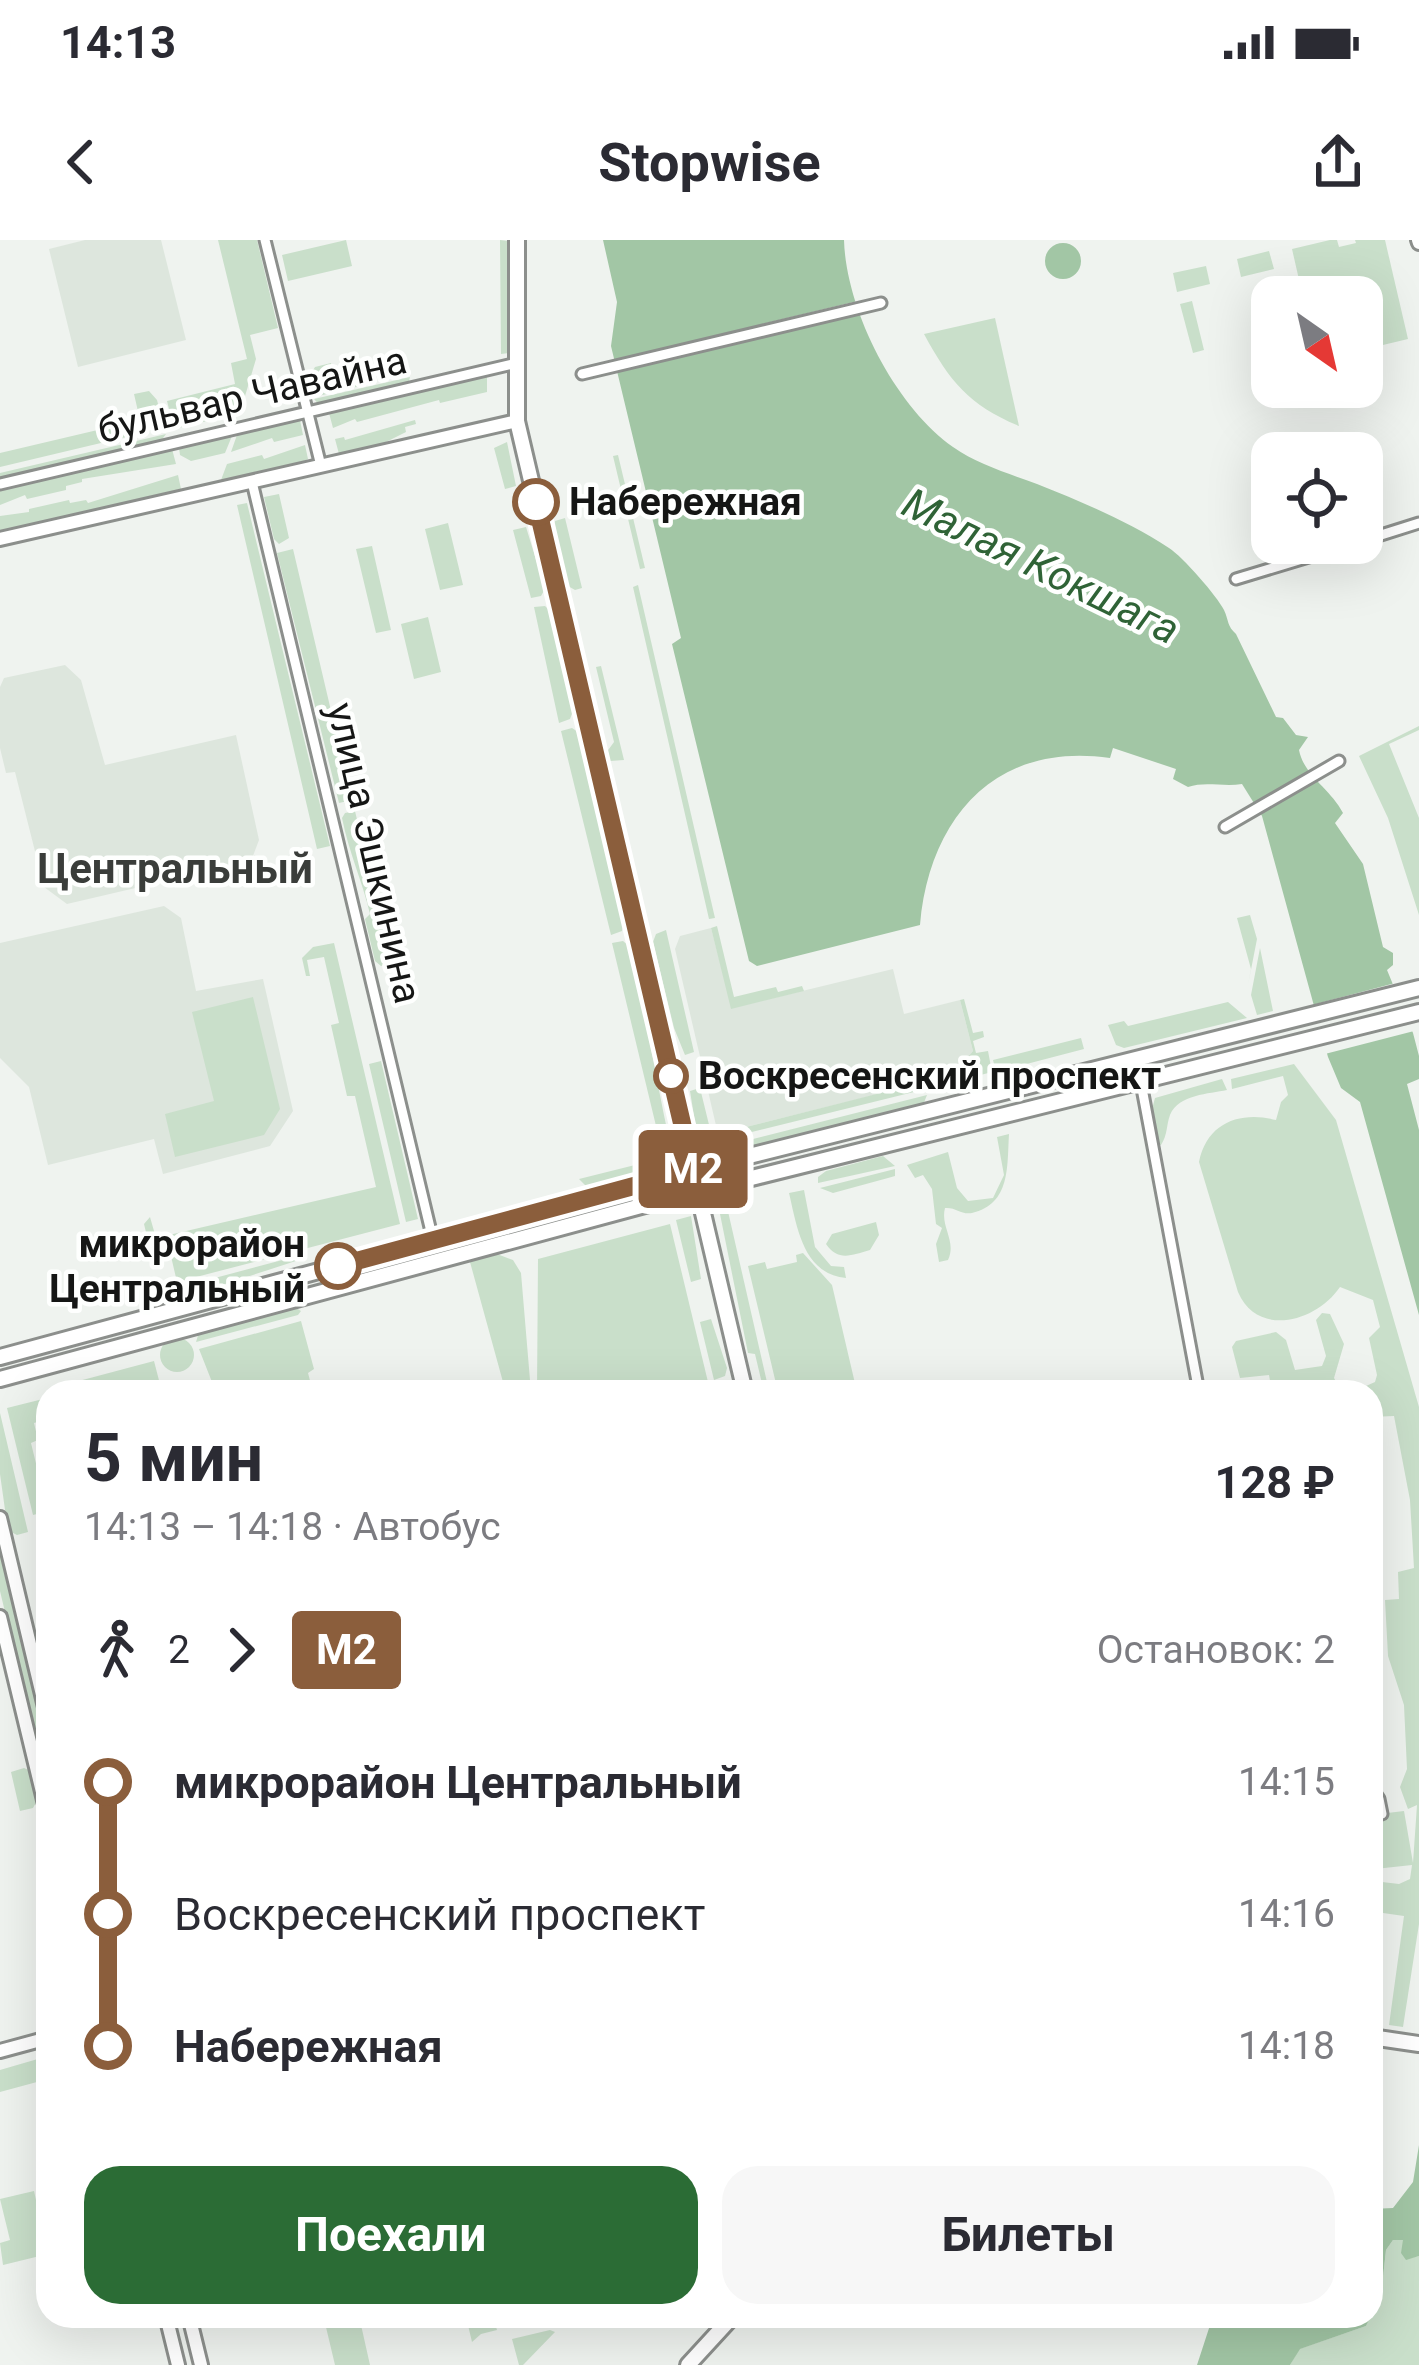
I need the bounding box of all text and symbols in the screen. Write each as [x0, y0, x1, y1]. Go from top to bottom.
text: 14:13 [60, 16, 176, 69]
icon: back [48, 129, 114, 195]
icon: share [1305, 129, 1371, 195]
text: Stopwise [598, 131, 821, 194]
north arrow [1251, 276, 1383, 408]
map controls [1251, 276, 1383, 564]
street label: бульвар Чавайна [93, 337, 411, 453]
button: locate [1251, 432, 1383, 564]
water label: Малая Кокшага [895, 478, 1187, 654]
place label: Набережная [569, 479, 802, 525]
marker: Набережная [514, 480, 558, 524]
street label: улица Эшкинина [317, 698, 431, 1008]
district label: Центральный [37, 844, 313, 893]
place label: Воскресенский проспект [698, 1053, 1161, 1099]
marker: Воскресенский проспект [655, 1060, 687, 1092]
line badge: М2 [639, 1130, 747, 1208]
text: М2 [663, 1144, 723, 1193]
place label: микрорайон Центральный [49, 1221, 305, 1312]
marker: микрорайон Центральный [316, 1244, 360, 1288]
text: 5 мин [84, 1420, 263, 1497]
text: 128 ₽ [1215, 1456, 1335, 1509]
text: 14:13 – 14:18 · Автобус [84, 1504, 501, 1550]
icon: walk [84, 1617, 150, 1683]
icon: forward [208, 1617, 274, 1683]
text: М2 [316, 1625, 377, 1674]
text: 2 [168, 1627, 190, 1673]
text: Остановок: 2 [1097, 1627, 1335, 1673]
text: микрорайон Центральный [174, 1756, 742, 1809]
text: 14:15 [1238, 1759, 1335, 1805]
text: Воскресенский проспект [174, 1888, 705, 1941]
text: 14:16 [1238, 1891, 1335, 1937]
text: Набережная [174, 2020, 443, 2073]
text: 14:18 [1238, 2023, 1335, 2069]
button: Поехали [84, 2166, 698, 2304]
button: Билеты [722, 2166, 1335, 2304]

